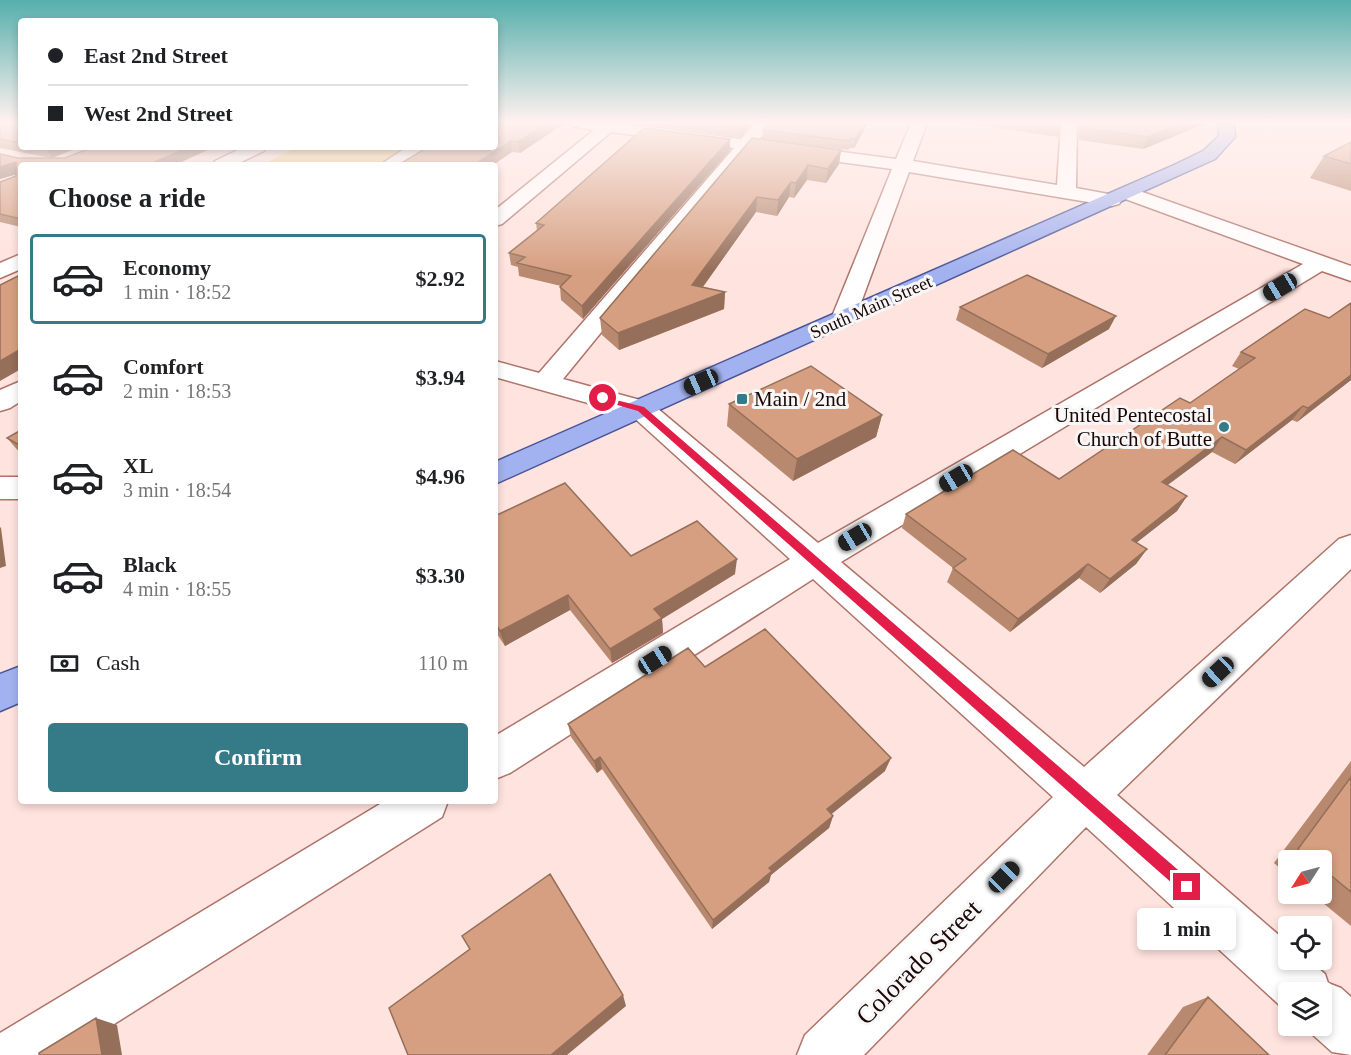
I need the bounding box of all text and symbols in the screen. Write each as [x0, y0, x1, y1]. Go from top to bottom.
text: East 2nd Street [84, 43, 228, 68]
text: West 2nd Street [84, 101, 233, 126]
text: Choose a ride [48, 183, 206, 213]
icon: car [51, 252, 105, 306]
text: Economy [123, 255, 211, 280]
text: $2.92 [416, 266, 465, 291]
car [1260, 270, 1300, 304]
street label: South Main Street [807, 271, 935, 343]
text: 1 min · 18:52 [123, 281, 231, 303]
icon: car [51, 351, 105, 405]
text: Comfort [123, 354, 204, 379]
text: $3.94 [416, 365, 465, 390]
car [681, 366, 721, 398]
text: 2 min · 18:53 [123, 380, 231, 402]
route start [589, 384, 616, 411]
place label: Main / 2nd [754, 387, 847, 411]
marker: Main / 2nd [735, 392, 749, 406]
place label: United Pentecostal Church of Butte [1054, 403, 1212, 451]
marker: United Pentecostal Church of Butte [1217, 420, 1231, 434]
icon: car [51, 450, 105, 504]
text: XL [123, 453, 154, 478]
car [936, 461, 976, 495]
text: $4.96 [416, 464, 465, 489]
text: 3 min · 18:54 [123, 479, 231, 501]
car [835, 520, 875, 554]
icon: car [51, 549, 105, 603]
text: Black [123, 552, 177, 577]
text: $3.30 [416, 563, 465, 588]
text: 4 min · 18:55 [123, 578, 231, 600]
car [635, 643, 675, 677]
icon: cash [48, 647, 81, 680]
text: Cash [96, 650, 140, 675]
text: 110 m [418, 652, 468, 674]
car [1199, 653, 1237, 691]
button: Confirm [48, 723, 468, 792]
north arrow [1278, 850, 1332, 904]
map controls [1278, 850, 1332, 1036]
car [985, 858, 1023, 896]
route end [1173, 873, 1200, 900]
street label: Colorado Street [850, 894, 987, 1031]
callout: 1 min [1138, 908, 1236, 950]
button: locate [1278, 916, 1332, 970]
text: 1 min [1162, 918, 1211, 940]
button: layers [1278, 982, 1332, 1036]

